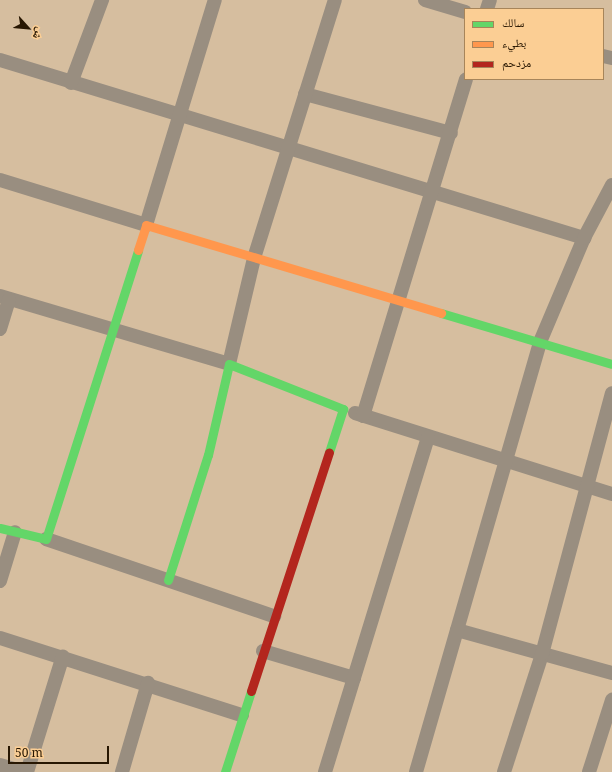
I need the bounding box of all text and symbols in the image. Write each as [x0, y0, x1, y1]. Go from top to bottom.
north arrow [8, 8, 48, 48]
legend [464, 8, 604, 80]
text: سالك [502, 14, 524, 31]
text: ش [30, 25, 48, 42]
text: بطيء [502, 34, 526, 51]
text: مزدحم [502, 54, 531, 71]
scale bar [10, 738, 111, 764]
text: 50 m [15, 744, 43, 761]

